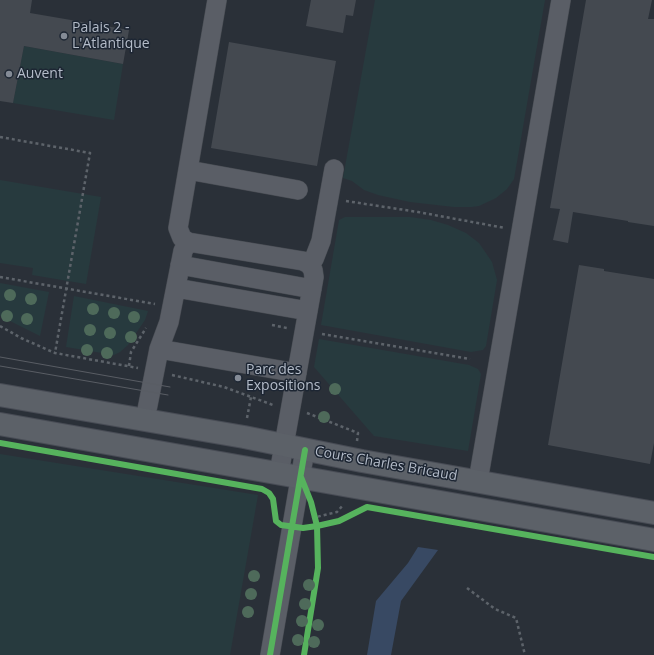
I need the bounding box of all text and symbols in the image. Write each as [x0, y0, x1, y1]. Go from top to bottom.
place label: Palais 2 - L'Atlantique [72, 20, 150, 52]
marker: Palais 2 - L'Atlantique [59, 31, 69, 41]
place label: Auvent [17, 66, 63, 82]
marker: Auvent [4, 69, 14, 79]
place label: Parc des Expositions [246, 362, 321, 394]
marker: Parc des Expositions [233, 373, 243, 383]
street label: Cours Charles Bricaud [313, 443, 459, 485]

